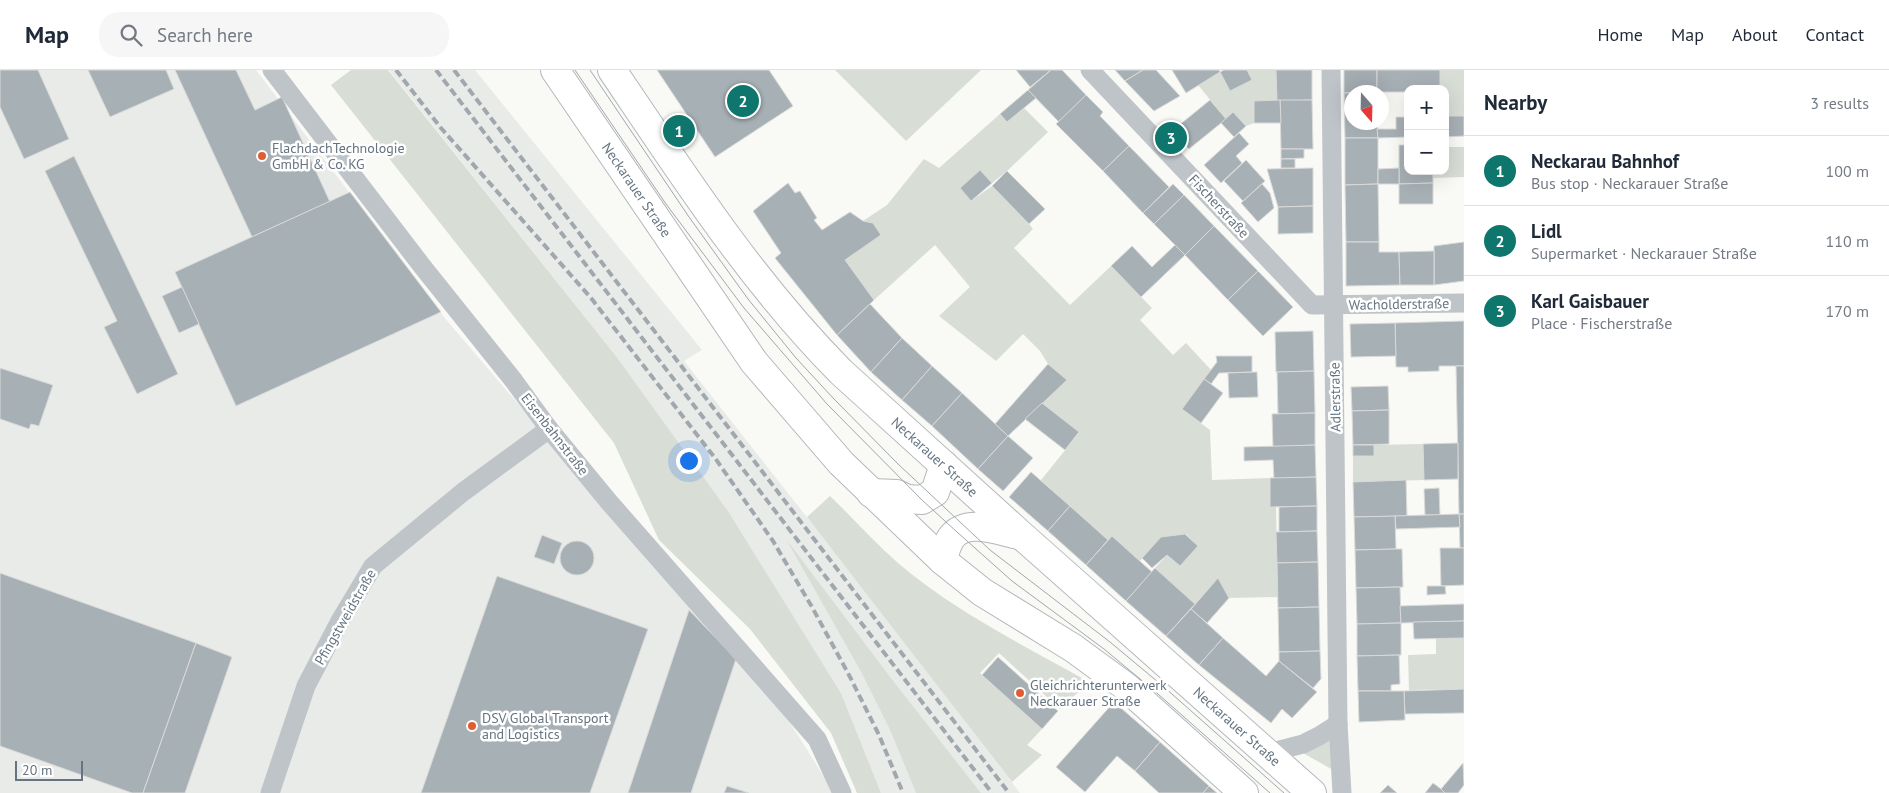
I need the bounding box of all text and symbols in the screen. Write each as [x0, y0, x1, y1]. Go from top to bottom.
search box [99, 12, 449, 57]
text: Map [25, 19, 69, 50]
icon: search [117, 21, 145, 49]
text: Search here [157, 23, 253, 47]
text: Home [1597, 23, 1643, 46]
text: Map [1671, 23, 1704, 46]
text: About [1732, 23, 1778, 46]
text: Contact [1806, 23, 1864, 46]
pin: 2 [727, 82, 759, 120]
north arrow [1344, 85, 1389, 130]
map controls [1404, 85, 1449, 175]
button: + [1404, 85, 1449, 130]
text: Nearby [1484, 89, 1547, 116]
text: 3 results [1810, 93, 1869, 113]
pin: 1 [663, 112, 695, 150]
pin: 3 [1155, 119, 1187, 157]
button: − [1404, 130, 1449, 175]
place label: FlachdachTechnologie GmbH & Co. KG [272, 139, 405, 173]
street label: Neckarauer Straße [598, 139, 675, 241]
text: Neckarau Bahnhof [1531, 149, 1679, 173]
marker: FlachdachTechnologie GmbH & Co. KG [256, 150, 268, 162]
text: 1 [1495, 161, 1505, 181]
text: 100 m [1826, 161, 1869, 181]
street label: Fischerstraße [1185, 170, 1253, 242]
text: Bus stop · Neckarauer Straße [1531, 173, 1728, 193]
text: Lidl [1531, 219, 1562, 243]
text: 2 [1495, 231, 1505, 251]
text: 110 m [1826, 231, 1869, 251]
text: Supermarket · Neckarauer Straße [1531, 243, 1757, 263]
text: Karl Gaisbauer [1531, 289, 1649, 313]
street label: Wacholderstraße [1349, 294, 1449, 314]
text: 3 [1495, 301, 1505, 321]
text: 170 m [1826, 301, 1869, 321]
text: Place · Fischerstraße [1531, 313, 1672, 333]
street label: Adlerstraße [1325, 362, 1345, 432]
street label: Eisenbahnstraße [517, 389, 593, 479]
street label: Neckarauer Straße [888, 413, 982, 501]
your location [676, 448, 702, 474]
street label: Pfingstweidstraße [310, 566, 380, 668]
place label: Gleichrichterunterwerk Neckarauer Straße [1030, 676, 1167, 710]
street label: Neckarauer Straße [1190, 683, 1284, 770]
marker: Gleichrichterunterwerk Neckarauer Straße [1014, 687, 1026, 699]
place label: DSV Global Transport and Logistics [482, 709, 609, 743]
marker: DSV Global Transport and Logistics [466, 720, 478, 732]
scale bar [15, 758, 82, 781]
text: 20 m [22, 761, 52, 779]

